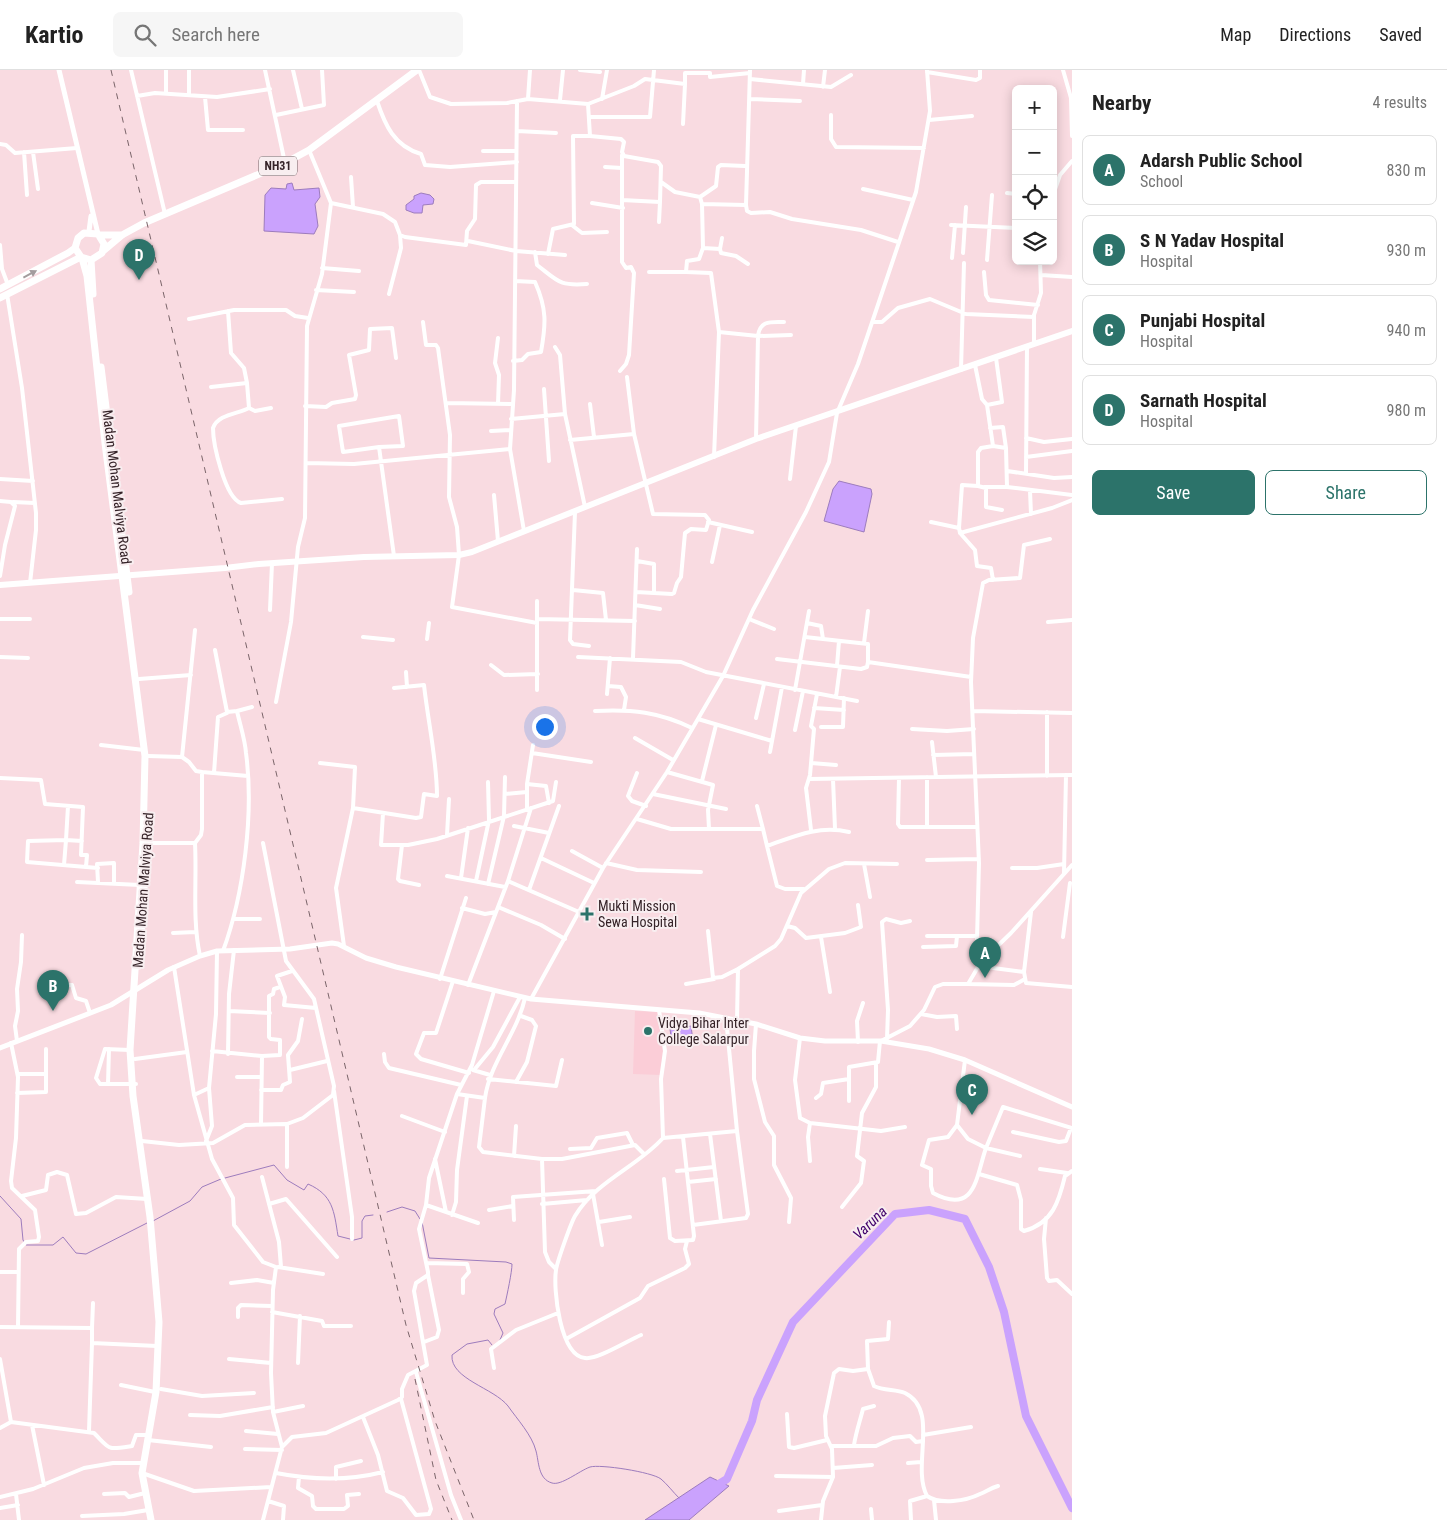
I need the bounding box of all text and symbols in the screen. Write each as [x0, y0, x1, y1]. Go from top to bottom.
search box [113, 12, 463, 57]
text: Kartio [25, 21, 83, 49]
icon: search [131, 21, 159, 49]
text: Search here [171, 23, 260, 46]
text: Map [1220, 24, 1251, 45]
text: Directions [1279, 24, 1351, 45]
text: Saved [1379, 24, 1422, 45]
map controls [1012, 85, 1057, 265]
button: + [1012, 85, 1057, 130]
text: Nearby [1092, 91, 1151, 115]
text: 4 results [1372, 93, 1427, 112]
button: − [1012, 130, 1057, 175]
text: Adarsh Public School [1140, 149, 1303, 172]
road number: NH31 [259, 156, 297, 175]
text: A [1104, 161, 1114, 180]
text: 830 m [1387, 161, 1426, 180]
text: School [1140, 172, 1183, 191]
button: locate [1012, 175, 1057, 220]
button: layers [1012, 220, 1057, 265]
text: S N Yadav Hospital [1140, 229, 1284, 252]
pin: D [123, 239, 155, 280]
text: B [1105, 241, 1113, 260]
text: 930 m [1387, 241, 1426, 260]
text: Hospital [1140, 252, 1193, 271]
one-way arrow [23, 270, 37, 278]
text: Punjabi Hospital [1140, 309, 1265, 332]
text: C [1104, 321, 1114, 340]
text: 940 m [1387, 321, 1426, 340]
text: Hospital [1140, 332, 1193, 351]
text: Sarnath Hospital [1140, 389, 1267, 412]
text: D [1104, 401, 1114, 420]
text: 980 m [1387, 401, 1426, 420]
street label: Madan Mohan Malviya Road [100, 409, 134, 565]
text: Hospital [1140, 412, 1193, 431]
button: Save [1092, 470, 1255, 515]
button: Share [1265, 470, 1427, 515]
your location [532, 714, 558, 740]
street label: Madan Mohan Malviya Road [130, 812, 156, 968]
place label: Mukti Mission Sewa Hospital [598, 898, 677, 930]
marker: Mukti Mission Sewa Hospital [580, 907, 594, 921]
pin: A [969, 937, 1001, 978]
pin: B [37, 970, 69, 1011]
place label: Vidya Bihar Inter College Salarpur [658, 1015, 749, 1047]
marker: Vidya Bihar Inter College Salarpur [642, 1025, 654, 1037]
pin: C [956, 1074, 988, 1115]
water label: Varuna [849, 1203, 891, 1243]

